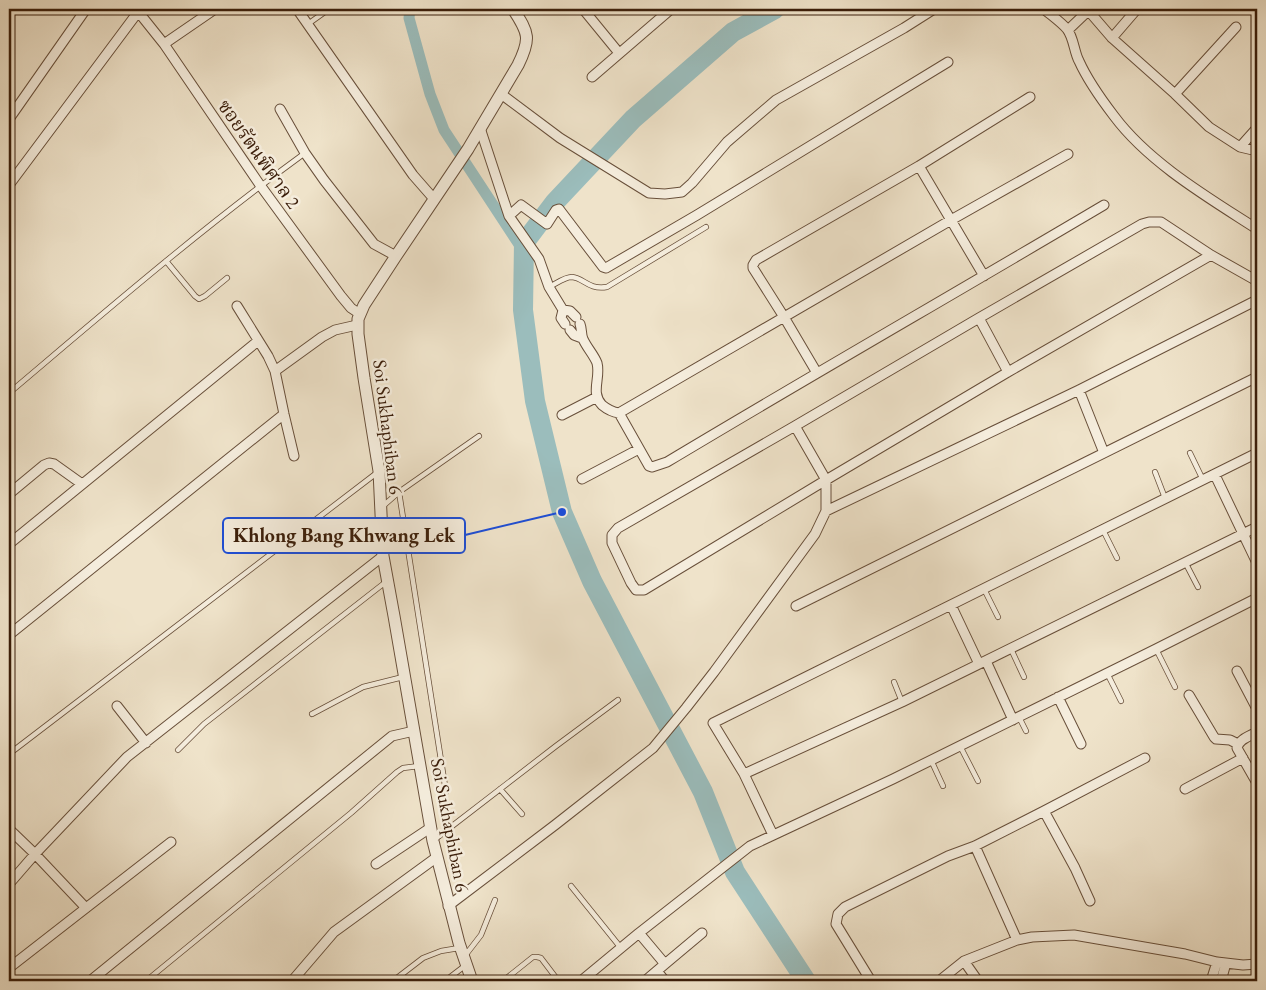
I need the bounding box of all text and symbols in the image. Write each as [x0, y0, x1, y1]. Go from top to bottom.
street label: ซอยรัตนพิศาล 2 [212, 94, 306, 214]
street label: Soi Sukhaphiban 6 [367, 358, 409, 496]
callout: Khlong Bang Khwang Lek [223, 518, 465, 553]
text: Khlong Bang Khwang Lek [233, 522, 456, 548]
street label: Soi Sukhaphiban 6 [425, 756, 475, 894]

